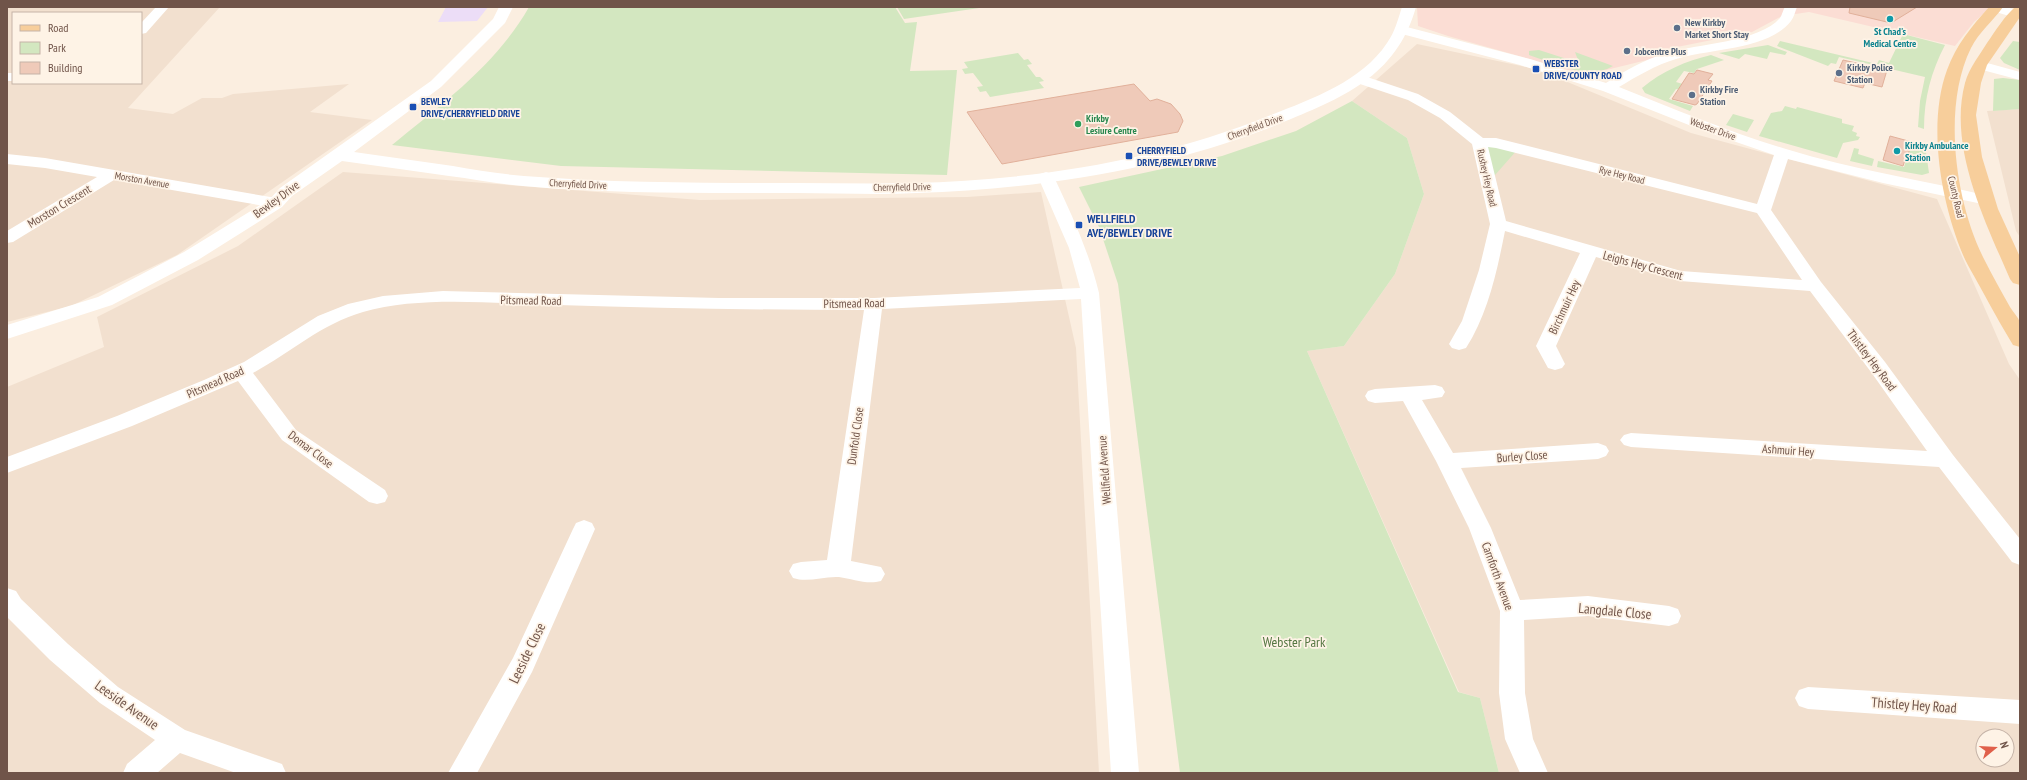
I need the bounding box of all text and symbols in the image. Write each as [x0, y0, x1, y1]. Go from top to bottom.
legend [12, 12, 142, 84]
marker: St Chad's Medical Centre [1885, 14, 1895, 24]
place label: New Kirkby Market Short Stay [1685, 16, 1750, 41]
text: Road [48, 20, 68, 35]
marker: New Kirkby Market Short Stay [1672, 23, 1682, 33]
place label: St Chad's Medical Centre [1864, 25, 1916, 50]
text: Park [48, 40, 66, 55]
place label: Jobcentre Plus [1634, 45, 1687, 58]
marker: Jobcentre Plus [1622, 46, 1632, 56]
place label: WEBSTER DRIVE/COUNTY ROAD [1543, 57, 1622, 82]
text: Building [48, 60, 83, 75]
place label: Kirkby Police Station [1847, 61, 1893, 86]
marker: WEBSTER DRIVE/COUNTY ROAD [1531, 64, 1541, 74]
marker: Kirkby Police Station [1834, 68, 1844, 78]
place label: Kirkby Fire Station [1700, 83, 1738, 108]
marker: Kirkby Fire Station [1687, 90, 1697, 100]
place label: BEWLEY DRIVE/CHERRYFIELD DRIVE [421, 95, 520, 120]
marker: BEWLEY DRIVE/CHERRYFIELD DRIVE [408, 102, 418, 112]
street label: Cherryfield Drive [1226, 111, 1284, 143]
place label: Kirkby Lesiure Centre [1086, 112, 1137, 137]
street label: Webster Drive [1688, 115, 1738, 143]
marker: Kirkby Lesiure Centre [1073, 119, 1083, 129]
place label: Kirkby Ambulance Station [1905, 139, 1968, 164]
place label: CHERRYFIELD DRIVE/BEWLEY DRIVE [1137, 144, 1216, 169]
marker: Kirkby Ambulance Station [1892, 146, 1902, 156]
street label: Rushey Hey Road [1474, 148, 1500, 208]
marker: CHERRYFIELD DRIVE/BEWLEY DRIVE [1124, 151, 1134, 161]
street label: Rye Hey Road [1598, 163, 1646, 187]
street label: Morston Avenue [114, 169, 170, 191]
street label: County Road [1945, 175, 1967, 219]
street label: Cherryfield Drive [549, 176, 607, 192]
street label: Bewley Drive [250, 177, 302, 221]
street label: Cherryfield Drive [873, 180, 931, 194]
street label: Morston Crescent [24, 181, 94, 231]
place label: WELLFIELD AVE/BEWLEY DRIVE [1086, 211, 1172, 240]
marker: WELLFIELD AVE/BEWLEY DRIVE [1074, 220, 1084, 230]
street label: Leighs Hey Crescent [1601, 247, 1685, 283]
street label: Birchmuir Hey [1545, 277, 1583, 337]
street label: Pitsmead Road [500, 292, 562, 308]
street label: Pitsmead Road [823, 295, 885, 311]
street label: Thistley Hey Road [1844, 326, 1900, 394]
street label: Pitsmead Road [184, 363, 246, 401]
street label: Dunfold Close [844, 406, 866, 466]
street label: Domar Close [286, 427, 336, 471]
street label: Wellfield Avenue [1094, 435, 1114, 505]
street label: Ashmuir Hey [1761, 441, 1815, 459]
street label: Burley Close [1496, 447, 1548, 465]
street label: Carnforth Avenue [1479, 540, 1517, 612]
street label: Langdale Close [1578, 599, 1653, 623]
street label: Leeside Close [505, 619, 550, 686]
park label: Webster Park [1263, 633, 1326, 651]
street label: Leeside Avenue [91, 676, 163, 734]
street label: Thistley Hey Road [1871, 693, 1957, 717]
north arrow [1975, 728, 2015, 768]
text: N [1997, 740, 2012, 750]

